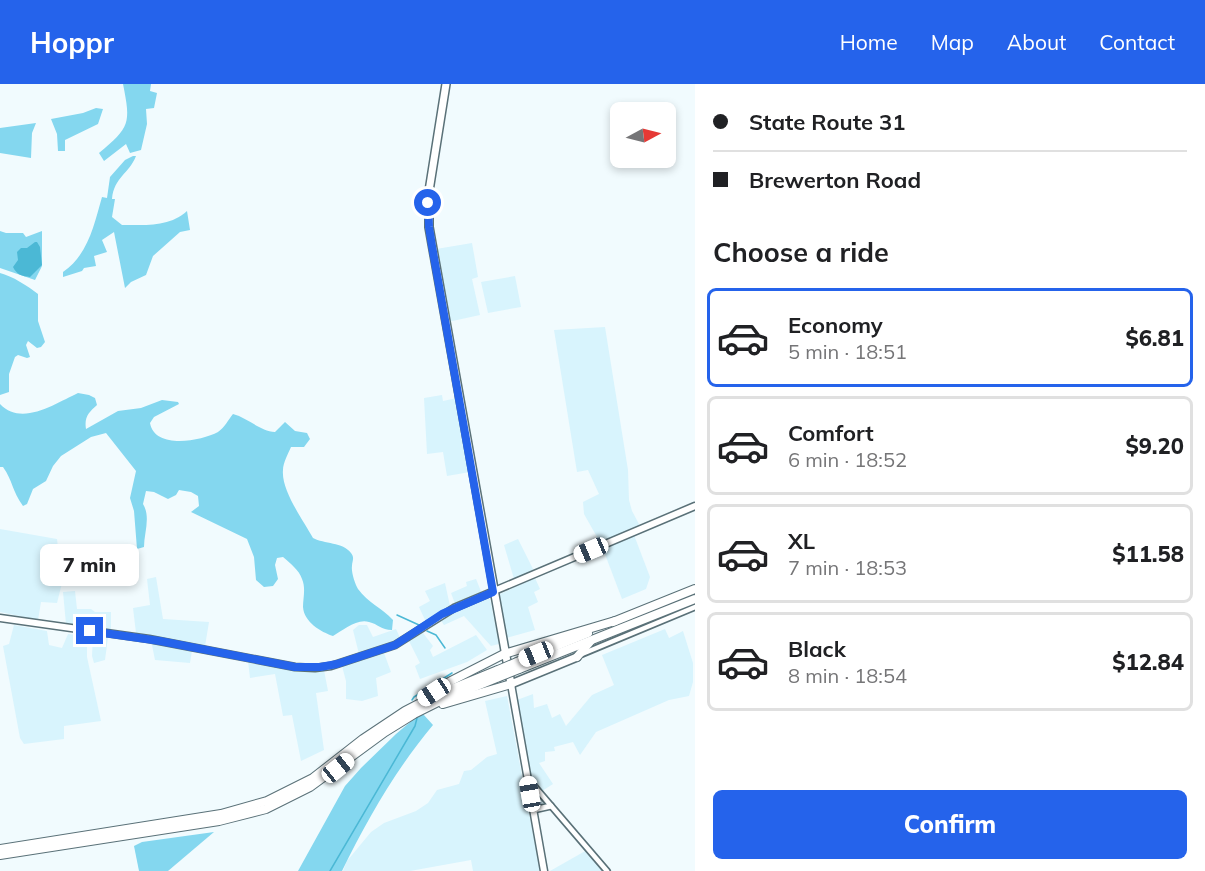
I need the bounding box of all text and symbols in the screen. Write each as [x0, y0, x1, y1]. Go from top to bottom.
text: Hoppr [30, 25, 114, 60]
text: Home [840, 29, 898, 55]
text: Map [931, 29, 974, 55]
text: About [1007, 29, 1066, 55]
text: Contact [1099, 29, 1175, 55]
north arrow [610, 102, 676, 168]
map controls [610, 102, 676, 168]
text: State Route 31 [749, 108, 905, 136]
text: Brewerton Road [749, 166, 921, 194]
route start [414, 189, 441, 216]
text: Choose a ride [713, 235, 889, 269]
icon: car [716, 311, 770, 365]
text: Economy [788, 311, 883, 339]
text: $6.81 [1125, 324, 1184, 352]
text: 5 min · 18:51 [788, 339, 907, 364]
icon: car [716, 419, 770, 473]
text: Comfort [788, 419, 874, 447]
text: $9.20 [1125, 432, 1184, 460]
text: 6 min · 18:52 [788, 447, 907, 472]
icon: car [716, 527, 770, 581]
text: XL [788, 527, 815, 555]
car [571, 535, 611, 565]
text: $11.58 [1112, 540, 1184, 568]
callout: 7 min [40, 544, 140, 586]
text: 7 min [63, 552, 116, 577]
text: 7 min · 18:53 [788, 555, 907, 580]
route end [76, 617, 103, 644]
icon: car [716, 635, 770, 689]
text: Black [788, 635, 846, 663]
car [516, 639, 556, 669]
text: $12.84 [1112, 648, 1184, 676]
text: 8 min · 18:54 [788, 663, 907, 688]
car [414, 675, 454, 709]
car [318, 750, 358, 786]
car [518, 775, 542, 813]
button: Confirm [713, 790, 1187, 859]

